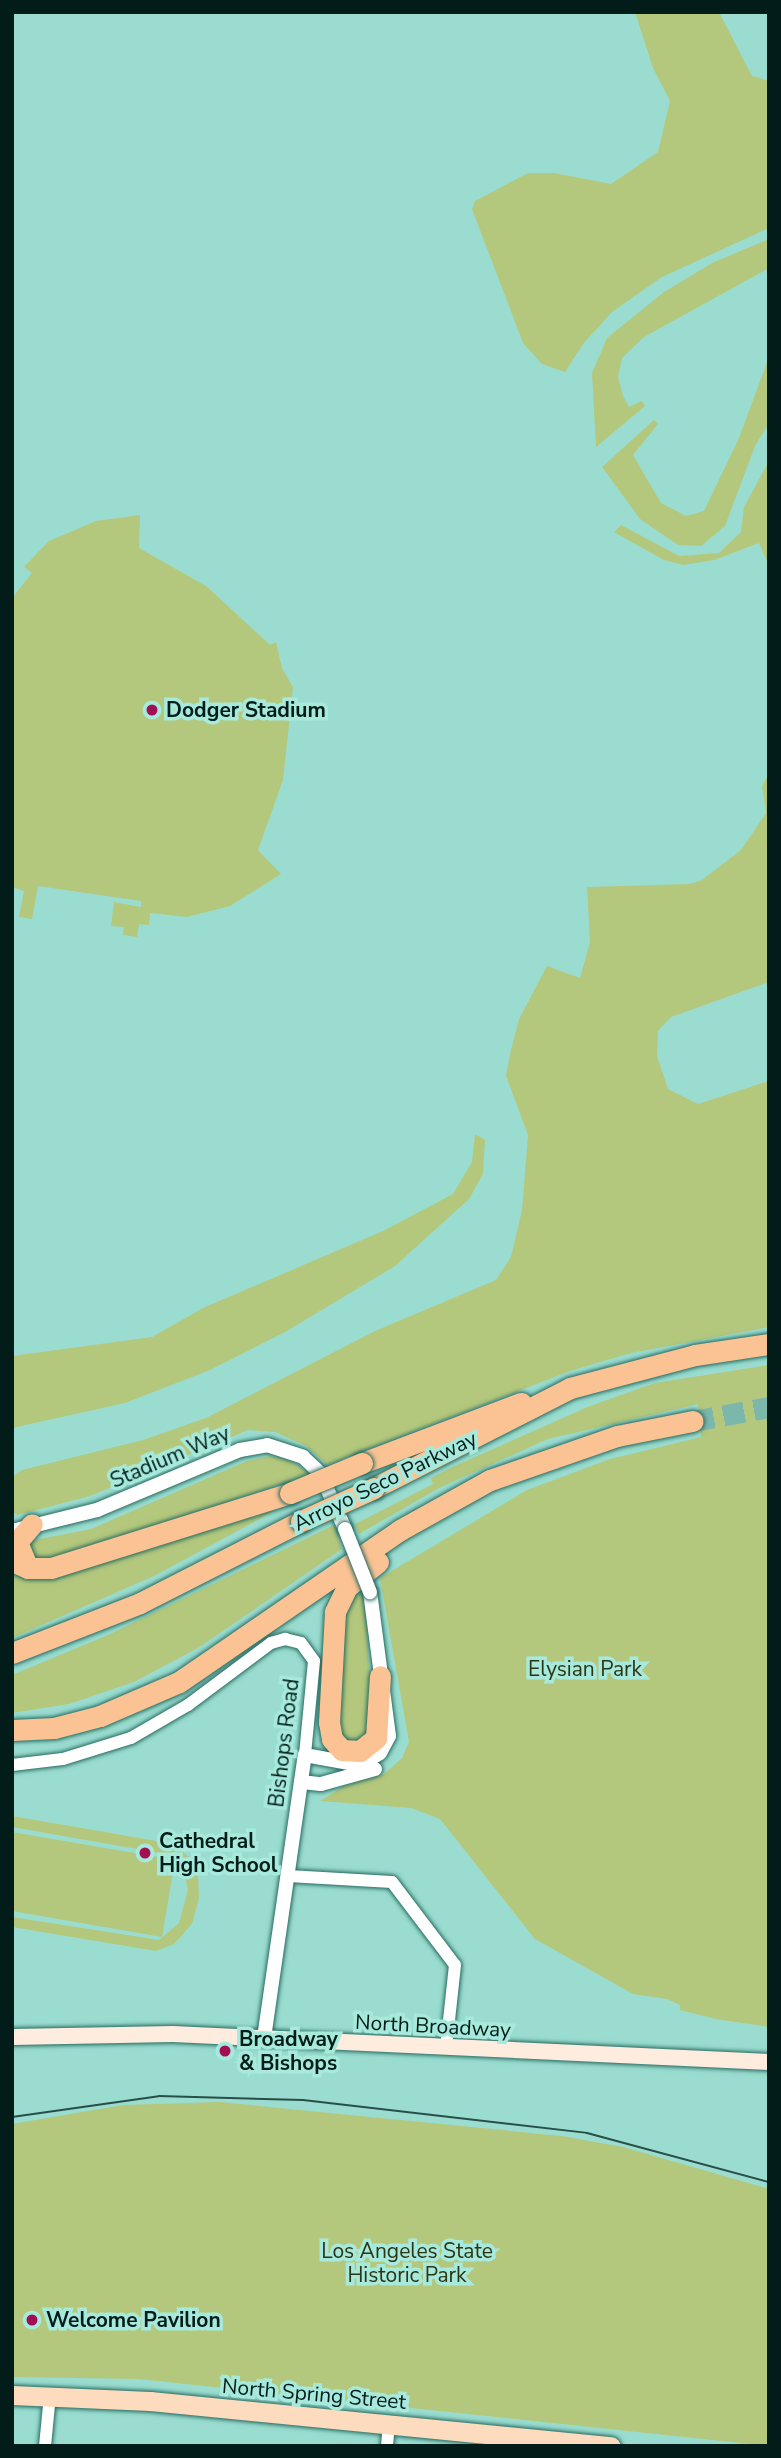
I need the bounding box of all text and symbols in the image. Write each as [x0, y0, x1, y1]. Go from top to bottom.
place label: Dodger Stadium [166, 697, 326, 723]
marker: Dodger Stadium [144, 702, 160, 718]
street label: Stadium Way [106, 1421, 234, 1493]
street label: Arroyo Seco Parkway [289, 1426, 481, 1536]
park label: Elysian Park [528, 1656, 642, 1682]
street label: Bishops Road [264, 1677, 304, 1809]
place label: Cathedral High School [159, 1828, 278, 1878]
marker: Cathedral High School [137, 1845, 153, 1861]
street label: North Broadway [355, 2009, 511, 2043]
place label: Broadway & Bishops [239, 2026, 338, 2076]
marker: Broadway & Bishops [217, 2043, 233, 2059]
park label: Los Angeles State Historic Park [321, 2238, 493, 2288]
place label: Welcome Pavilion [46, 2307, 221, 2333]
marker: Welcome Pavilion [24, 2312, 40, 2328]
street label: North Spring Street [221, 2373, 407, 2415]

